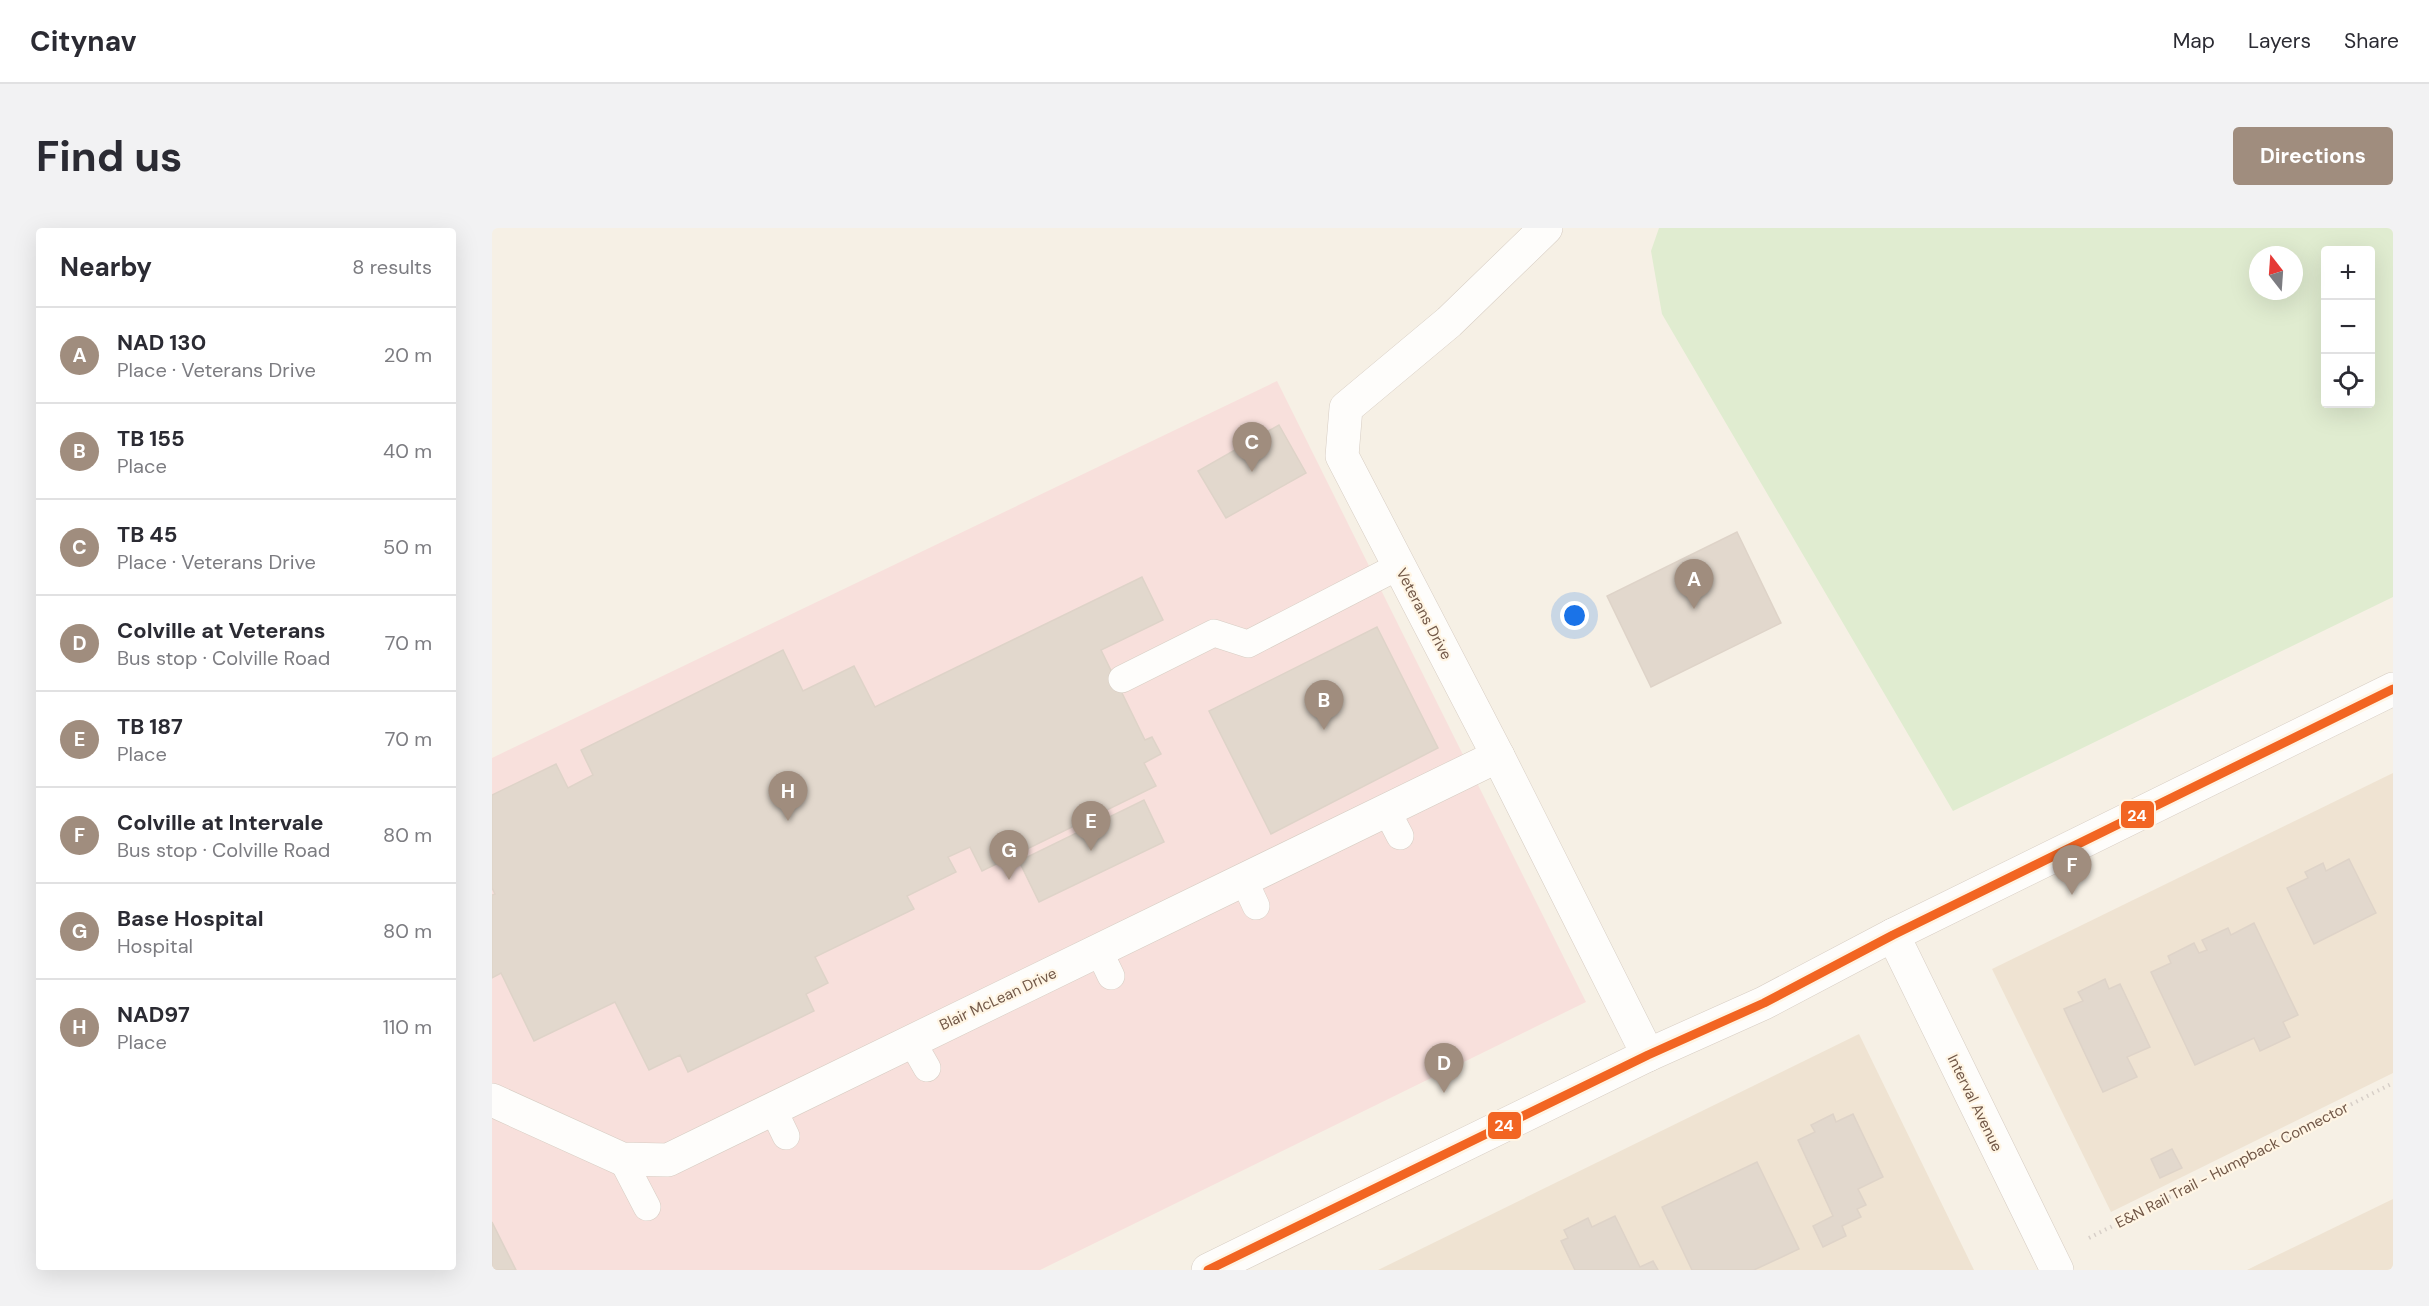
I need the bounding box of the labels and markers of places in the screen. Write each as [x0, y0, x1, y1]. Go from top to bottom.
pin: C [1232, 422, 1272, 472]
pin: A [1674, 560, 1714, 609]
pin: B [1304, 680, 1344, 730]
pin: H [768, 772, 808, 821]
pin: E [1072, 802, 1110, 851]
pin: G [990, 830, 1028, 880]
pin: F [2052, 846, 2092, 895]
pin: D [1424, 1044, 1464, 1093]

